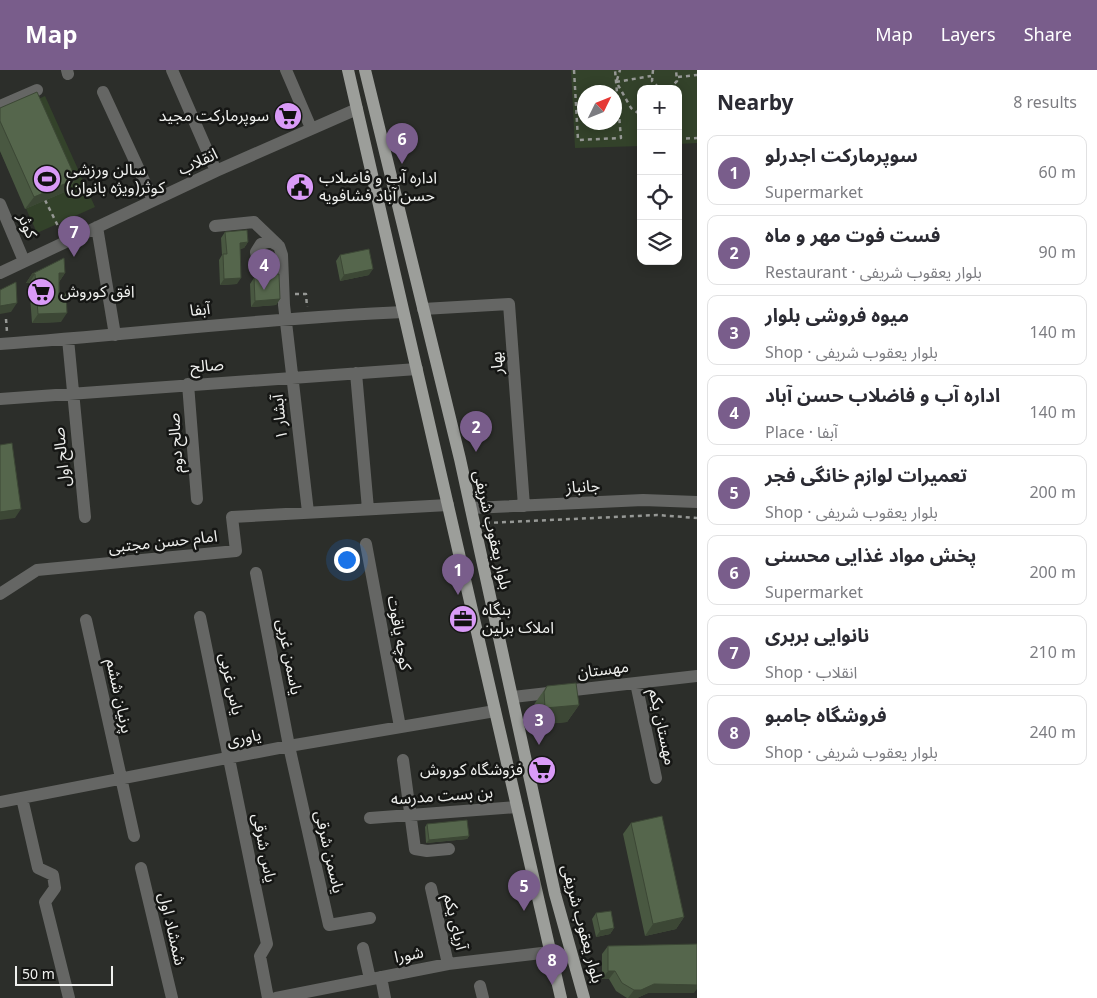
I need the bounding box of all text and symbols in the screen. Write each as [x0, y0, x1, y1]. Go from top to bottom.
text: Map [25, 10, 77, 61]
text: Map [875, 16, 913, 54]
text: Layers [941, 16, 996, 54]
text: Share [1024, 16, 1072, 54]
text: Nearby [717, 81, 794, 125]
north arrow [577, 85, 622, 130]
map controls [637, 85, 682, 265]
button: + [637, 85, 682, 130]
text: 8 results [1013, 86, 1077, 120]
place label: سوپرمارکت مجید [159, 99, 269, 133]
supermarket icon: سوپرمارکت مجید [273, 101, 303, 131]
pin: 6 [386, 123, 418, 164]
button: − [637, 130, 682, 175]
text: سوپرمارکت اجدرلو [765, 136, 918, 176]
street label: انقلاب [172, 138, 224, 186]
place label: سالن ورزشی کوثر(ویژه بانوان) [66, 153, 165, 205]
text: 60 m [1039, 156, 1076, 190]
text: 1 [729, 157, 739, 191]
place label: اداره آب و فاضلاب حسن آباد فشافویه [319, 161, 437, 213]
sports icon: سالن ورزشی کوثر(ویژه بانوان) [32, 164, 62, 194]
public building icon: اداره آب و فاضلاب حسن آباد فشافویه [285, 172, 315, 202]
button: locate [637, 175, 682, 220]
text: Supermarket [765, 176, 863, 210]
street label: کوثر [6, 207, 48, 245]
pin: 7 [58, 216, 90, 257]
text: فست فوت مهر و ماه [765, 216, 940, 256]
button: layers [637, 220, 682, 265]
text: 90 m [1039, 236, 1076, 270]
text: 2 [729, 237, 739, 271]
pin: 4 [248, 249, 280, 290]
text: Restaurant · بلوار یعقوب شریفی [765, 256, 982, 290]
place label: افق کوروش [60, 275, 135, 309]
supermarket icon: افق کوروش [26, 277, 56, 307]
street label: آبفا [188, 292, 213, 328]
text: میوه فروشی بلوار [765, 296, 909, 336]
text: 140 m [1029, 316, 1076, 350]
text: 3 [729, 317, 739, 351]
text: Shop · بلوار یعقوب شریفی [765, 336, 938, 370]
street label: صالح [189, 348, 225, 384]
street label: بهار [479, 350, 515, 377]
text: اداره آب و فاضلاب حسن آباد [765, 376, 1000, 416]
street label: آبشار ۱ [261, 391, 299, 441]
text: 140 m [1029, 396, 1076, 430]
text: 4 [729, 397, 739, 431]
pin: 2 [460, 411, 492, 452]
street label: صالح دوم [157, 412, 195, 474]
text: Place · آبفا [765, 416, 838, 450]
street label: صالح اول [42, 425, 82, 489]
text: تعمیرات لوازم خانگی فجر [765, 456, 967, 496]
street label: بلوار یعقوب شریفی [462, 467, 522, 593]
street label: جانباز [564, 469, 601, 505]
text: 200 m [1029, 476, 1076, 510]
text: 5 [729, 477, 739, 511]
text: Shop · بلوار یعقوب شریفی [765, 496, 938, 530]
street label: امام حسن مجتبی [107, 519, 219, 565]
text: پخش مواد غذایی محسنی [765, 536, 976, 576]
your location [334, 547, 360, 573]
pin: 1 [442, 554, 474, 595]
text: 200 m [1029, 556, 1076, 590]
text: 6 [729, 557, 739, 591]
text: Supermarket [765, 576, 863, 610]
street label: کوچه یاقوت [376, 593, 422, 674]
place label: بنگاه املاک برلین [482, 593, 554, 645]
office icon: بنگاه املاک برلین [448, 604, 478, 634]
street label: یاسمن غربی [265, 616, 313, 698]
text: نانوایی بربری [765, 616, 869, 656]
text: 210 m [1029, 636, 1076, 670]
text: 7 [729, 637, 739, 671]
street label: یاس غربی [208, 650, 254, 718]
street label: مهستان [575, 650, 631, 690]
street label: پرنیان ششم [94, 655, 144, 737]
text: Shop · انقلاب [765, 656, 857, 690]
street label: مهستان یکم [637, 685, 687, 769]
text: فروشگاه جامبو [765, 696, 887, 736]
pin: 3 [523, 704, 555, 745]
text: 240 m [1029, 716, 1076, 750]
text: 8 [729, 717, 739, 751]
street label: یاوری [224, 718, 264, 758]
text: Shop · بلوار یعقوب شریفی [765, 736, 938, 770]
place label: فزوشگاه کوروش [420, 753, 523, 787]
supermarket icon: فزوشگاه کوروش [527, 755, 557, 785]
street label: بن بست مدرسه [390, 775, 494, 817]
street label: یاسمن شرقی [303, 807, 355, 897]
street label: یاس شرقی [241, 810, 287, 886]
street label: بلوار یعقوب شریفی [550, 861, 614, 987]
pin: 5 [508, 870, 540, 911]
street label: شمشاد اول [147, 889, 197, 969]
street label: آریای یکم [432, 890, 478, 955]
street label: شورا [391, 936, 427, 974]
pin: 8 [536, 944, 568, 985]
text: 50 m [22, 960, 55, 989]
scale bar [15, 963, 112, 986]

